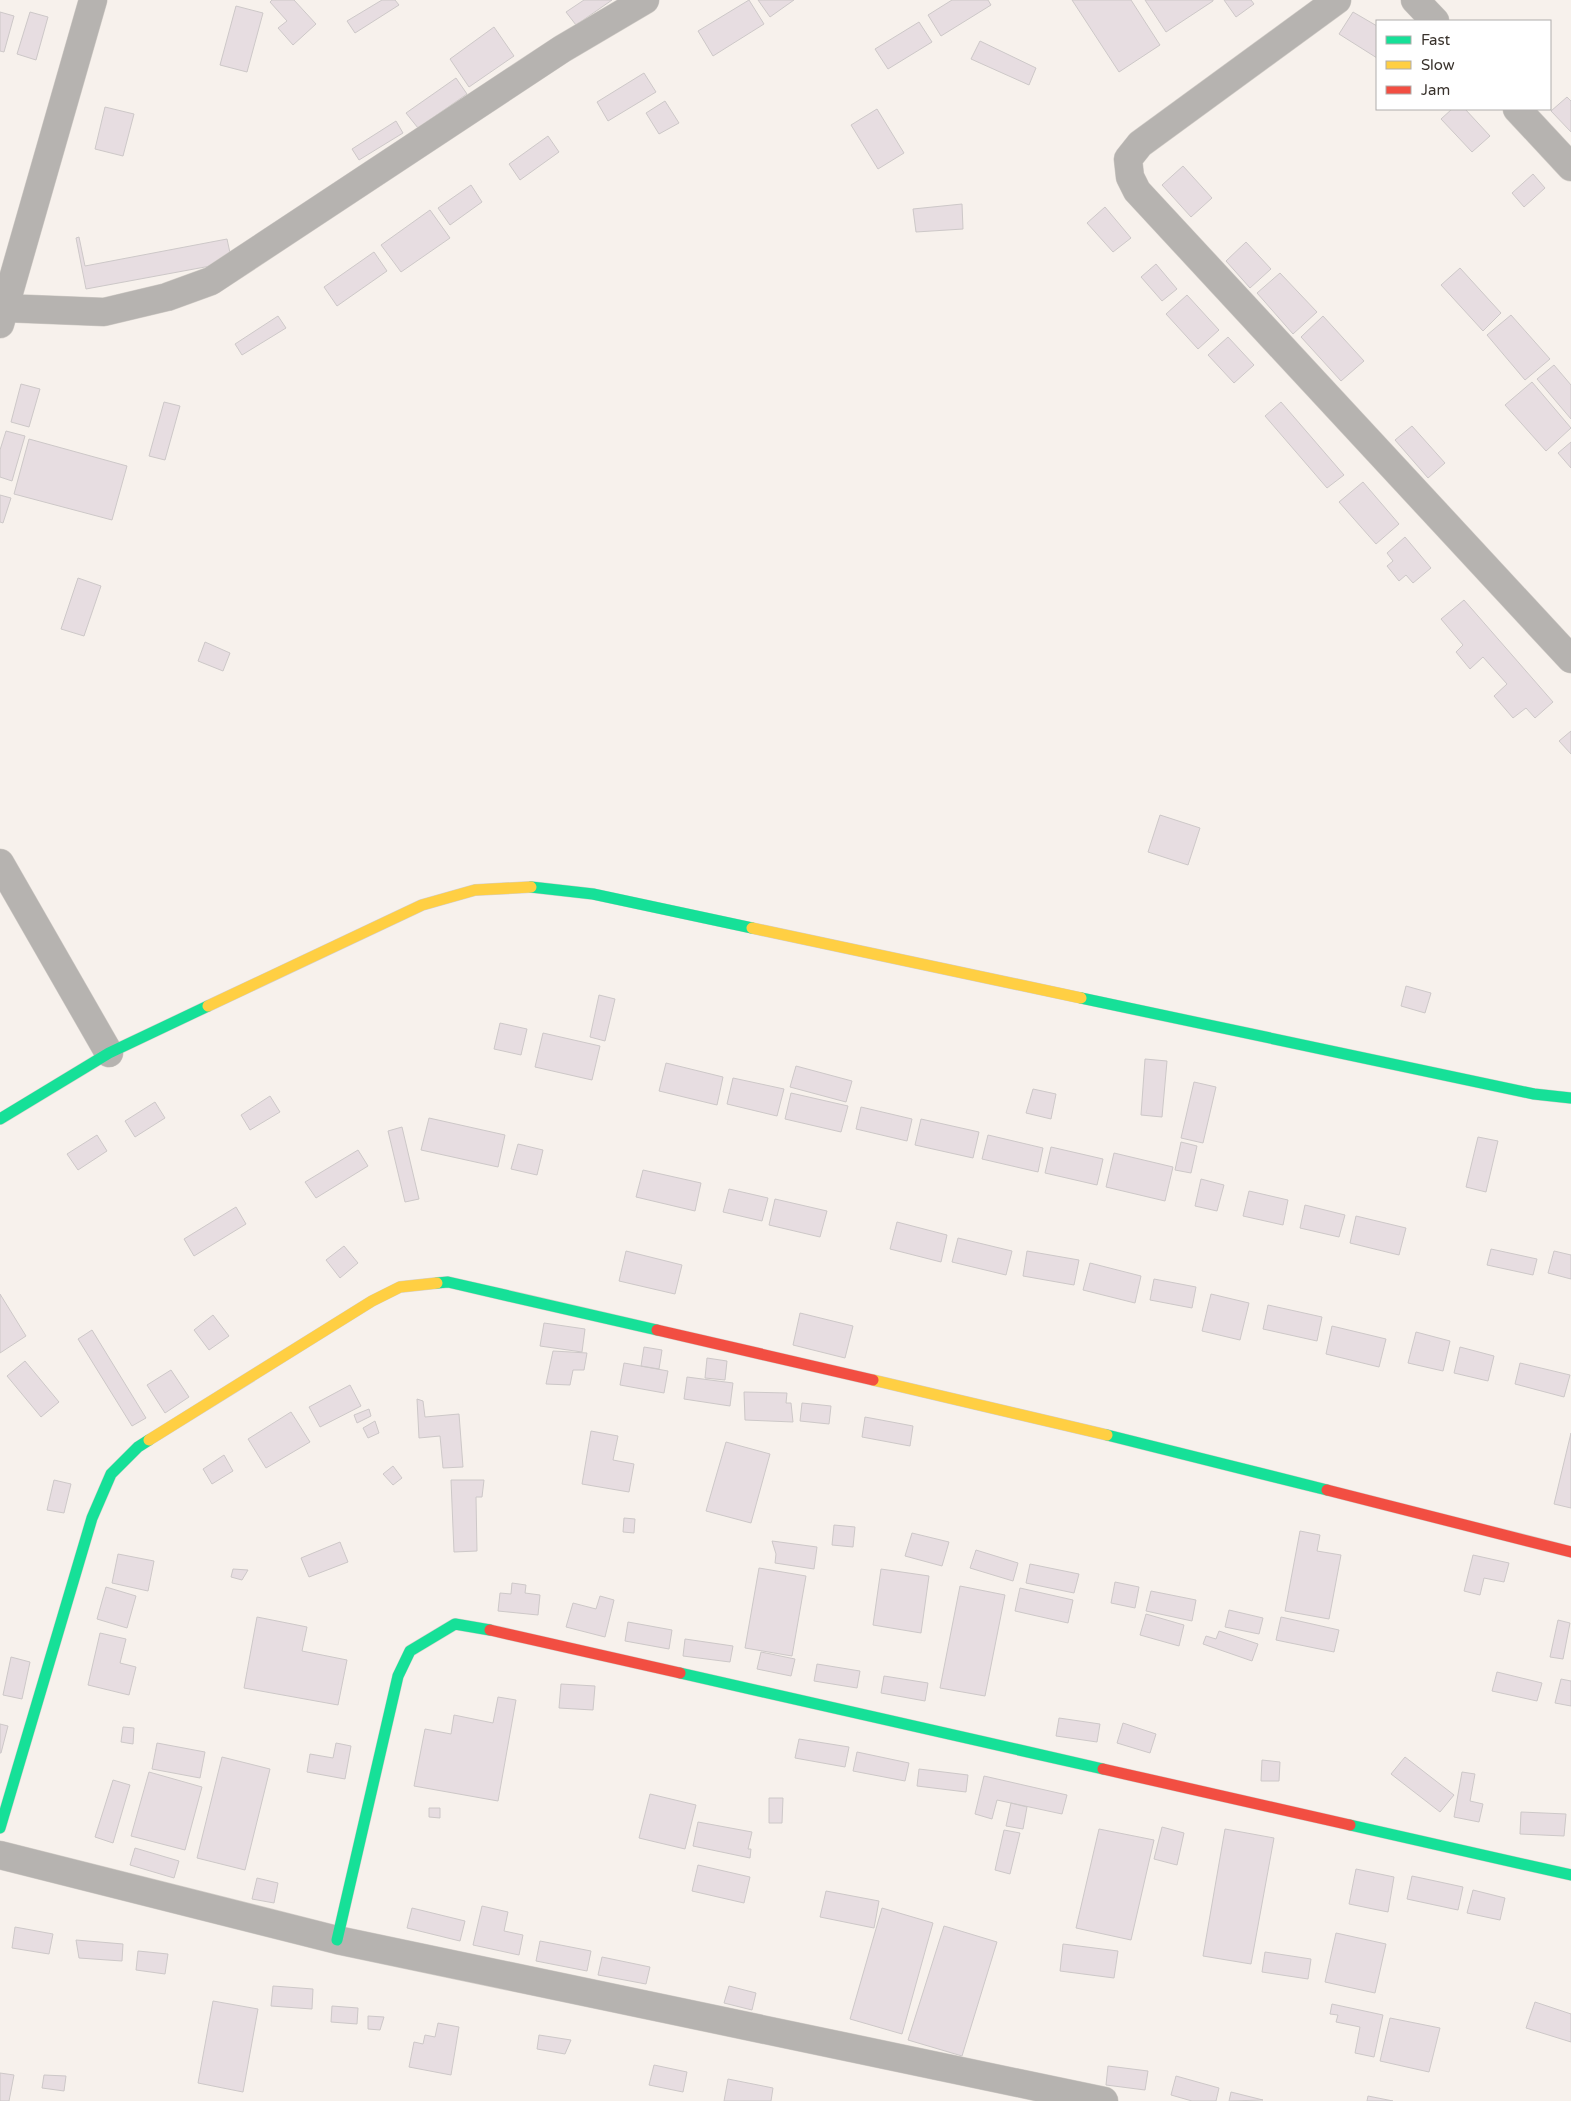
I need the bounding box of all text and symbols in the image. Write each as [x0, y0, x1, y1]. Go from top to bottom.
legend [1376, 20, 1551, 110]
text: Fast [1421, 31, 1451, 49]
text: Slow [1421, 56, 1455, 74]
text: Jam [1421, 81, 1450, 99]

